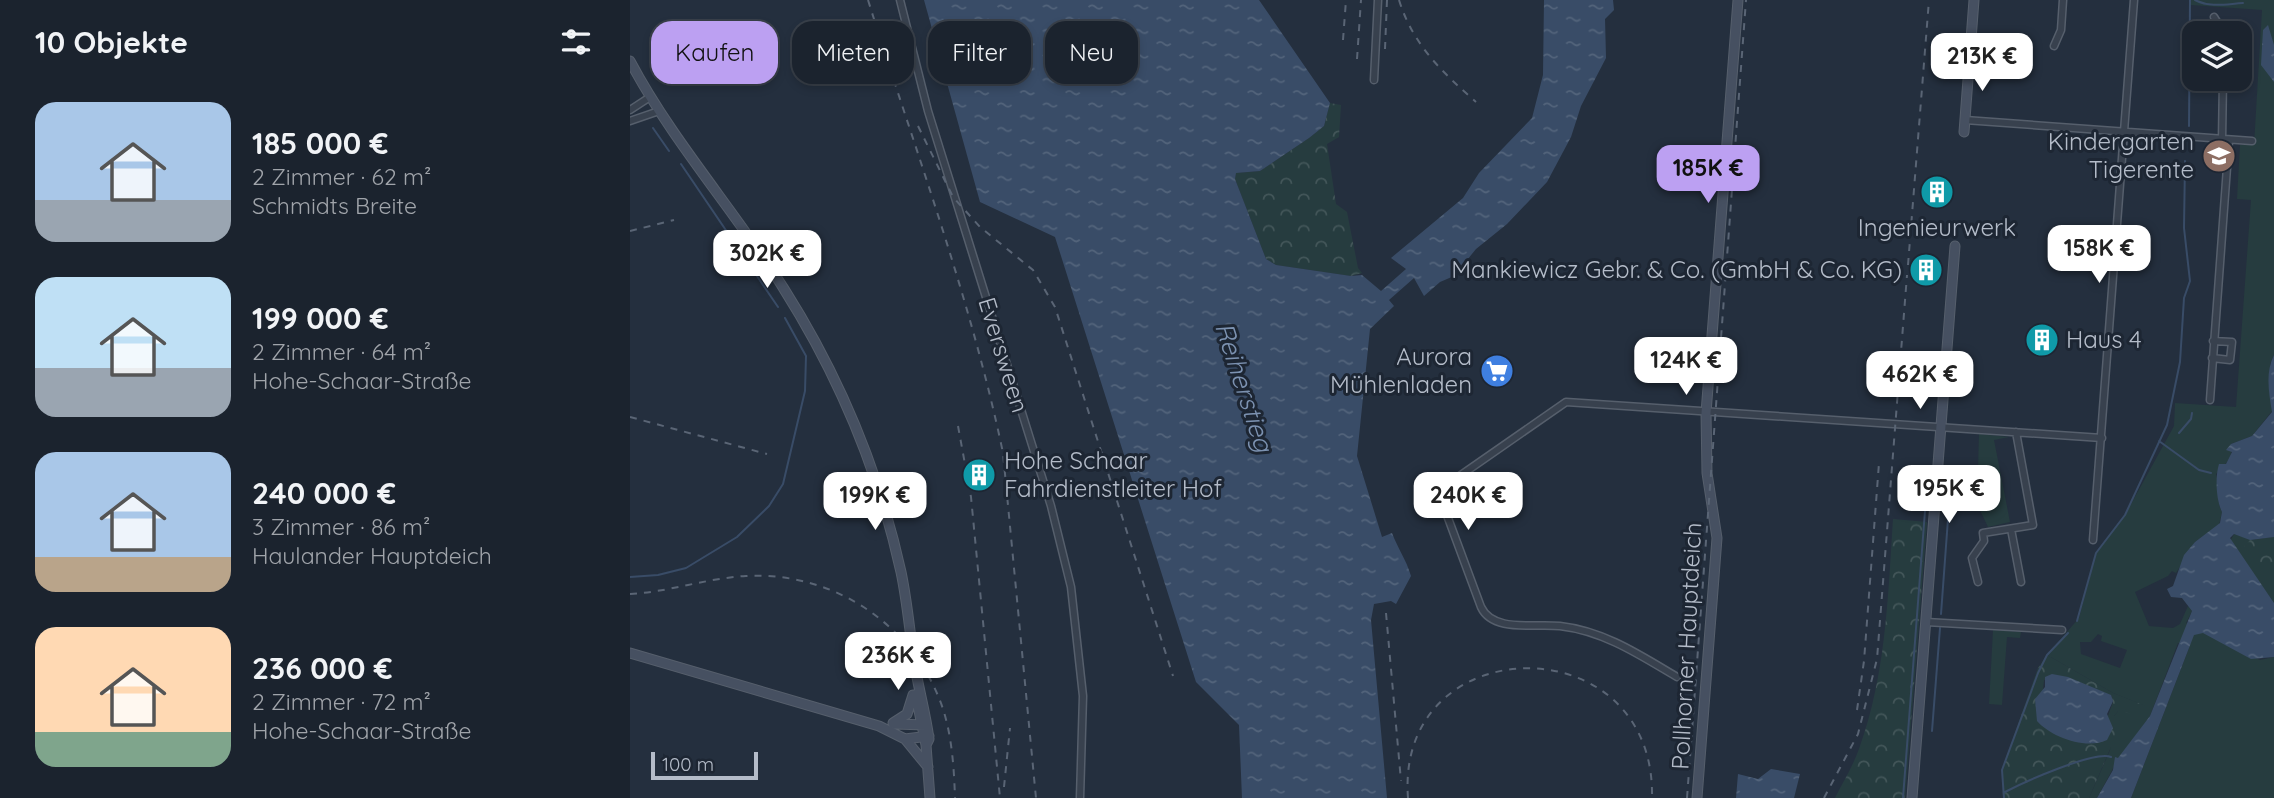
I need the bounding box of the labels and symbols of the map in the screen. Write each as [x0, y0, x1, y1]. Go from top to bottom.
pin: 213K € [1925, 34, 2039, 93]
place label: Kindergarten Tigerente [2048, 126, 2194, 184]
school or university icon: Kindergarten Tigerente [2200, 137, 2238, 175]
pin: 185K € [1651, 146, 1765, 205]
building icon: Ingenieurwerk [1918, 173, 1956, 211]
place label: Ingenieurwerk [1858, 212, 2016, 242]
pin: 158K € [2042, 226, 2156, 285]
pin: 302K € [710, 230, 824, 290]
building icon: Mankiewicz Gebr. & Co. (GmbH & Co. KG) [1907, 251, 1945, 289]
place label: Mankiewicz Gebr. & Co. (GmbH & Co. KG) [1451, 254, 1902, 284]
street label: Eversween [972, 293, 1036, 416]
water label: Reiherstieg [1208, 318, 1281, 458]
building icon: Haus 4 [2023, 321, 2061, 359]
place label: Haus 4 [2066, 324, 2142, 354]
pin: 124K € [1629, 338, 1743, 397]
place label: Aurora Mühlenladen [1330, 341, 1472, 399]
supermarket icon: Aurora Mühlenladen [1478, 352, 1516, 390]
pin: 462K € [1863, 352, 1977, 411]
place label: Hohe Schaar Fahrdienstleiter Hof [1004, 445, 1223, 503]
building icon: Hohe Schaar Fahrdienstleiter Hof [960, 456, 998, 494]
pin: 195K € [1892, 466, 2006, 525]
pin: 199K € [818, 472, 932, 532]
pin: 240K € [1411, 472, 1525, 532]
street label: Pollhorner Hauptdeich [1665, 522, 1707, 770]
pin: 236K € [841, 632, 955, 692]
scale bar [651, 749, 758, 781]

